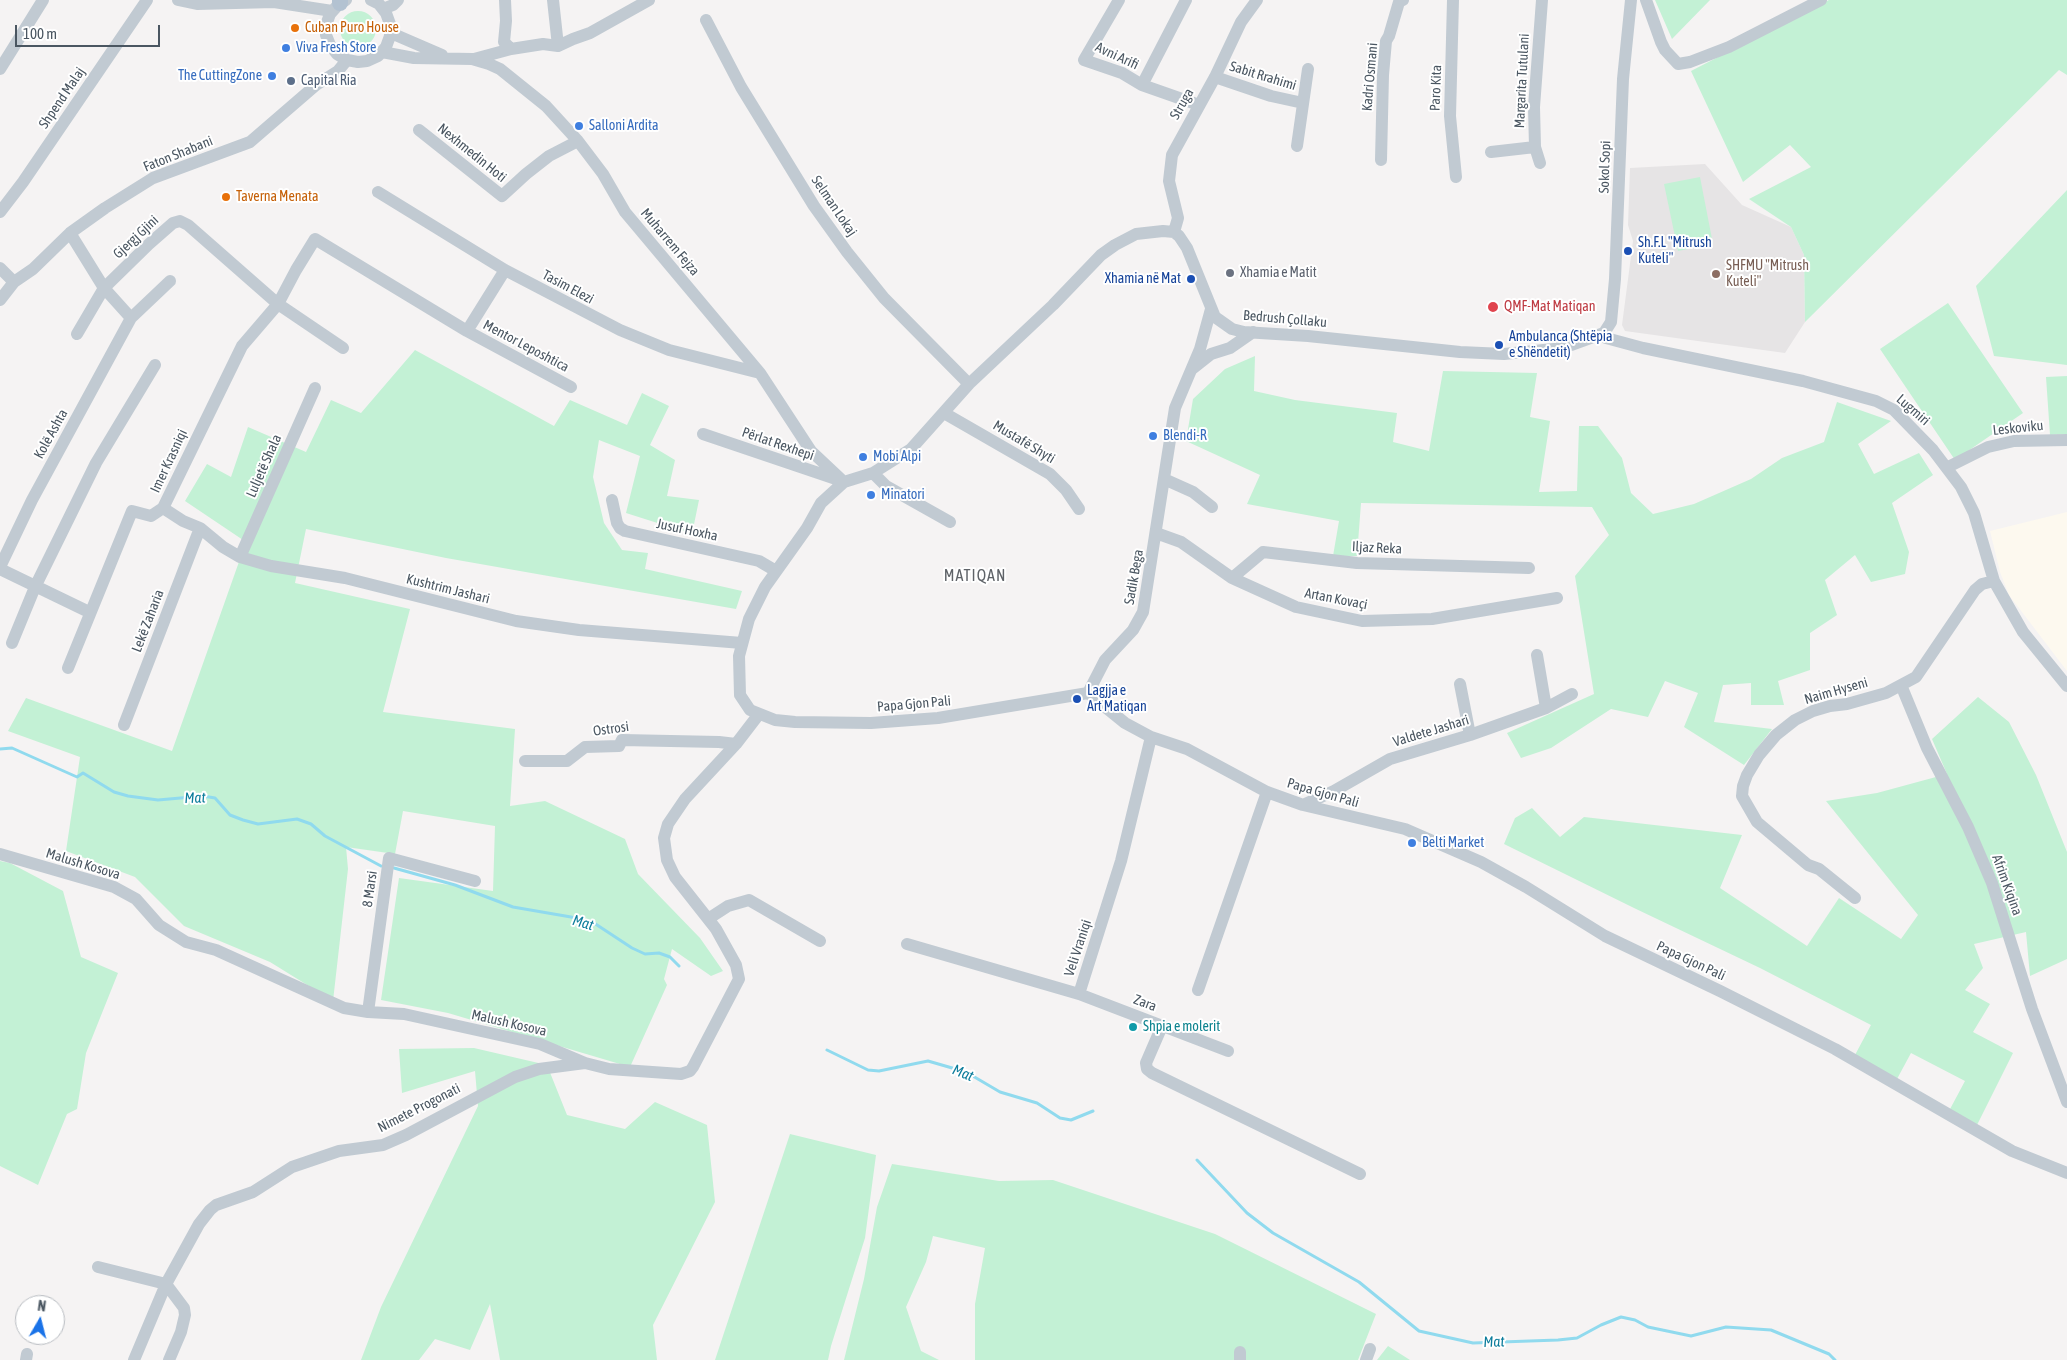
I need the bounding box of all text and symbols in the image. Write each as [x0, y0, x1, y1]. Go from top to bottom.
scale bar [18, 15, 162, 47]
place label: Cuban Puro House [305, 20, 399, 36]
marker: Cuban Puro House [289, 22, 301, 34]
text: 100 m [23, 25, 57, 42]
street label: Margarita Tutulani [1511, 33, 1533, 129]
street label: Avni Arifi [1093, 39, 1141, 73]
place label: Viva Fresh Store [296, 40, 376, 56]
marker: Viva Fresh Store [280, 42, 292, 54]
street label: Kadri Osmani [1359, 42, 1381, 112]
street label: Sabit Rrahimi [1228, 58, 1298, 94]
street label: Shpend Malaj [35, 64, 89, 132]
street label: Paro Kita [1427, 65, 1445, 111]
place label: The CuttingZone [178, 68, 262, 84]
marker: The CuttingZone [266, 70, 278, 82]
place label: Capital Ria [301, 73, 357, 89]
marker: Capital Ria [285, 75, 297, 87]
street label: Struga [1166, 85, 1198, 123]
place label: Salloni Ardita [589, 118, 659, 134]
street label: Nexhmedin Hoti [434, 120, 510, 186]
marker: Salloni Ardita [573, 120, 585, 132]
street label: Faton Shabani [141, 132, 215, 176]
street label: Sokol Sopi [1596, 140, 1614, 194]
street label: Selman Lokaj [808, 173, 860, 239]
place label: Taverna Menata [236, 189, 319, 205]
marker: Taverna Menata [220, 191, 232, 203]
street label: Muharrem Fejza [637, 205, 703, 279]
street label: Gjergj Gjini [110, 212, 162, 262]
place label: Sh.F.L "Mitrush Kuteli" [1638, 235, 1712, 268]
marker: Sh.F.L "Mitrush Kuteli" [1622, 245, 1634, 257]
place label: SHFMU "Mitrush Kuteli" [1726, 258, 1809, 290]
place label: Xhamia e Matit [1240, 265, 1317, 281]
street label: Tasim Elezi [539, 266, 597, 308]
marker: Xhamia e Matit [1224, 267, 1236, 279]
marker: SHFMU "Mitrush Kuteli" [1710, 268, 1722, 280]
place label: Xhamia në Mat [1105, 271, 1181, 287]
marker: Xhamia në Mat [1185, 273, 1197, 285]
place label: QMF-Mat Matiqan [1504, 299, 1596, 315]
marker: QMF-Mat Matiqan [1486, 300, 1500, 314]
street label: Bedrush Çollaku [1243, 307, 1327, 331]
street label: Mentor Leposhtica [480, 316, 572, 376]
place label: Ambulanca (Shtëpia e Shëndetit) [1509, 329, 1613, 362]
marker: Ambulanca (Shtëpia e Shëndetit) [1493, 339, 1505, 351]
street label: Lugmiri [1893, 391, 1933, 429]
street label: Kolë Ashta [31, 406, 71, 462]
street label: Mustafë Shyti [990, 417, 1058, 467]
street label: Leskoviku [1992, 417, 2044, 439]
street label: Përlat Rexhepi [740, 424, 816, 464]
street label: Imer Krasniqi [147, 427, 191, 495]
place label: Blendi-R [1163, 428, 1207, 444]
marker: Blendi-R [1147, 430, 1159, 442]
street label: Luljetë Shala [243, 432, 285, 500]
place label: Mobi Alpi [873, 449, 921, 465]
marker: Mobi Alpi [857, 451, 869, 463]
place label: Minatori [881, 487, 925, 503]
marker: Minatori [865, 489, 877, 501]
street label: Jusuf Hoxha [655, 515, 719, 545]
street label: Iljaz Reka [1352, 538, 1402, 558]
street label: Sadik Bega [1121, 548, 1147, 606]
district label: MATIQAN [943, 566, 1007, 586]
street label: Kushtrim Jashari [405, 571, 491, 607]
street label: Artan Kovaçi [1303, 585, 1369, 613]
street label: Lekë Zaharia [128, 587, 168, 655]
street label: Naim Hyseni [1802, 674, 1870, 708]
place label: Lagjja e Art Matiqan [1087, 683, 1147, 716]
street label: Papa Gjon Pali [876, 692, 952, 716]
marker: Lagjja e Art Matiqan [1071, 693, 1083, 705]
street label: Valdete Jashari [1391, 712, 1471, 750]
street label: Ostrosi [592, 718, 630, 740]
street label: Papa Gjon Pali [1285, 775, 1361, 811]
water label: Mat [184, 789, 206, 807]
place label: Belti Market [1422, 835, 1484, 851]
marker: Belti Market [1406, 837, 1418, 849]
street label: Malush Kosova [44, 845, 122, 883]
street label: Afrim Kiqina [1988, 852, 2026, 918]
street label: 8 Marsi [359, 870, 381, 908]
water label: Mat [570, 911, 596, 935]
street label: Veli Vraniqi [1061, 917, 1095, 979]
street label: Papa Gjon Pali [1654, 938, 1728, 984]
street label: Zara [1131, 991, 1159, 1015]
street label: Malush Kosova [470, 1006, 548, 1040]
place label: Shpia e molerit [1143, 1019, 1220, 1035]
marker: Shpia e molerit [1127, 1021, 1139, 1033]
water label: Mat [950, 1061, 976, 1085]
street label: Nimete Progonati [375, 1080, 463, 1136]
north arrow [15, 1295, 65, 1345]
text: N [37, 1298, 47, 1315]
water label: Mat [1483, 1333, 1505, 1351]

